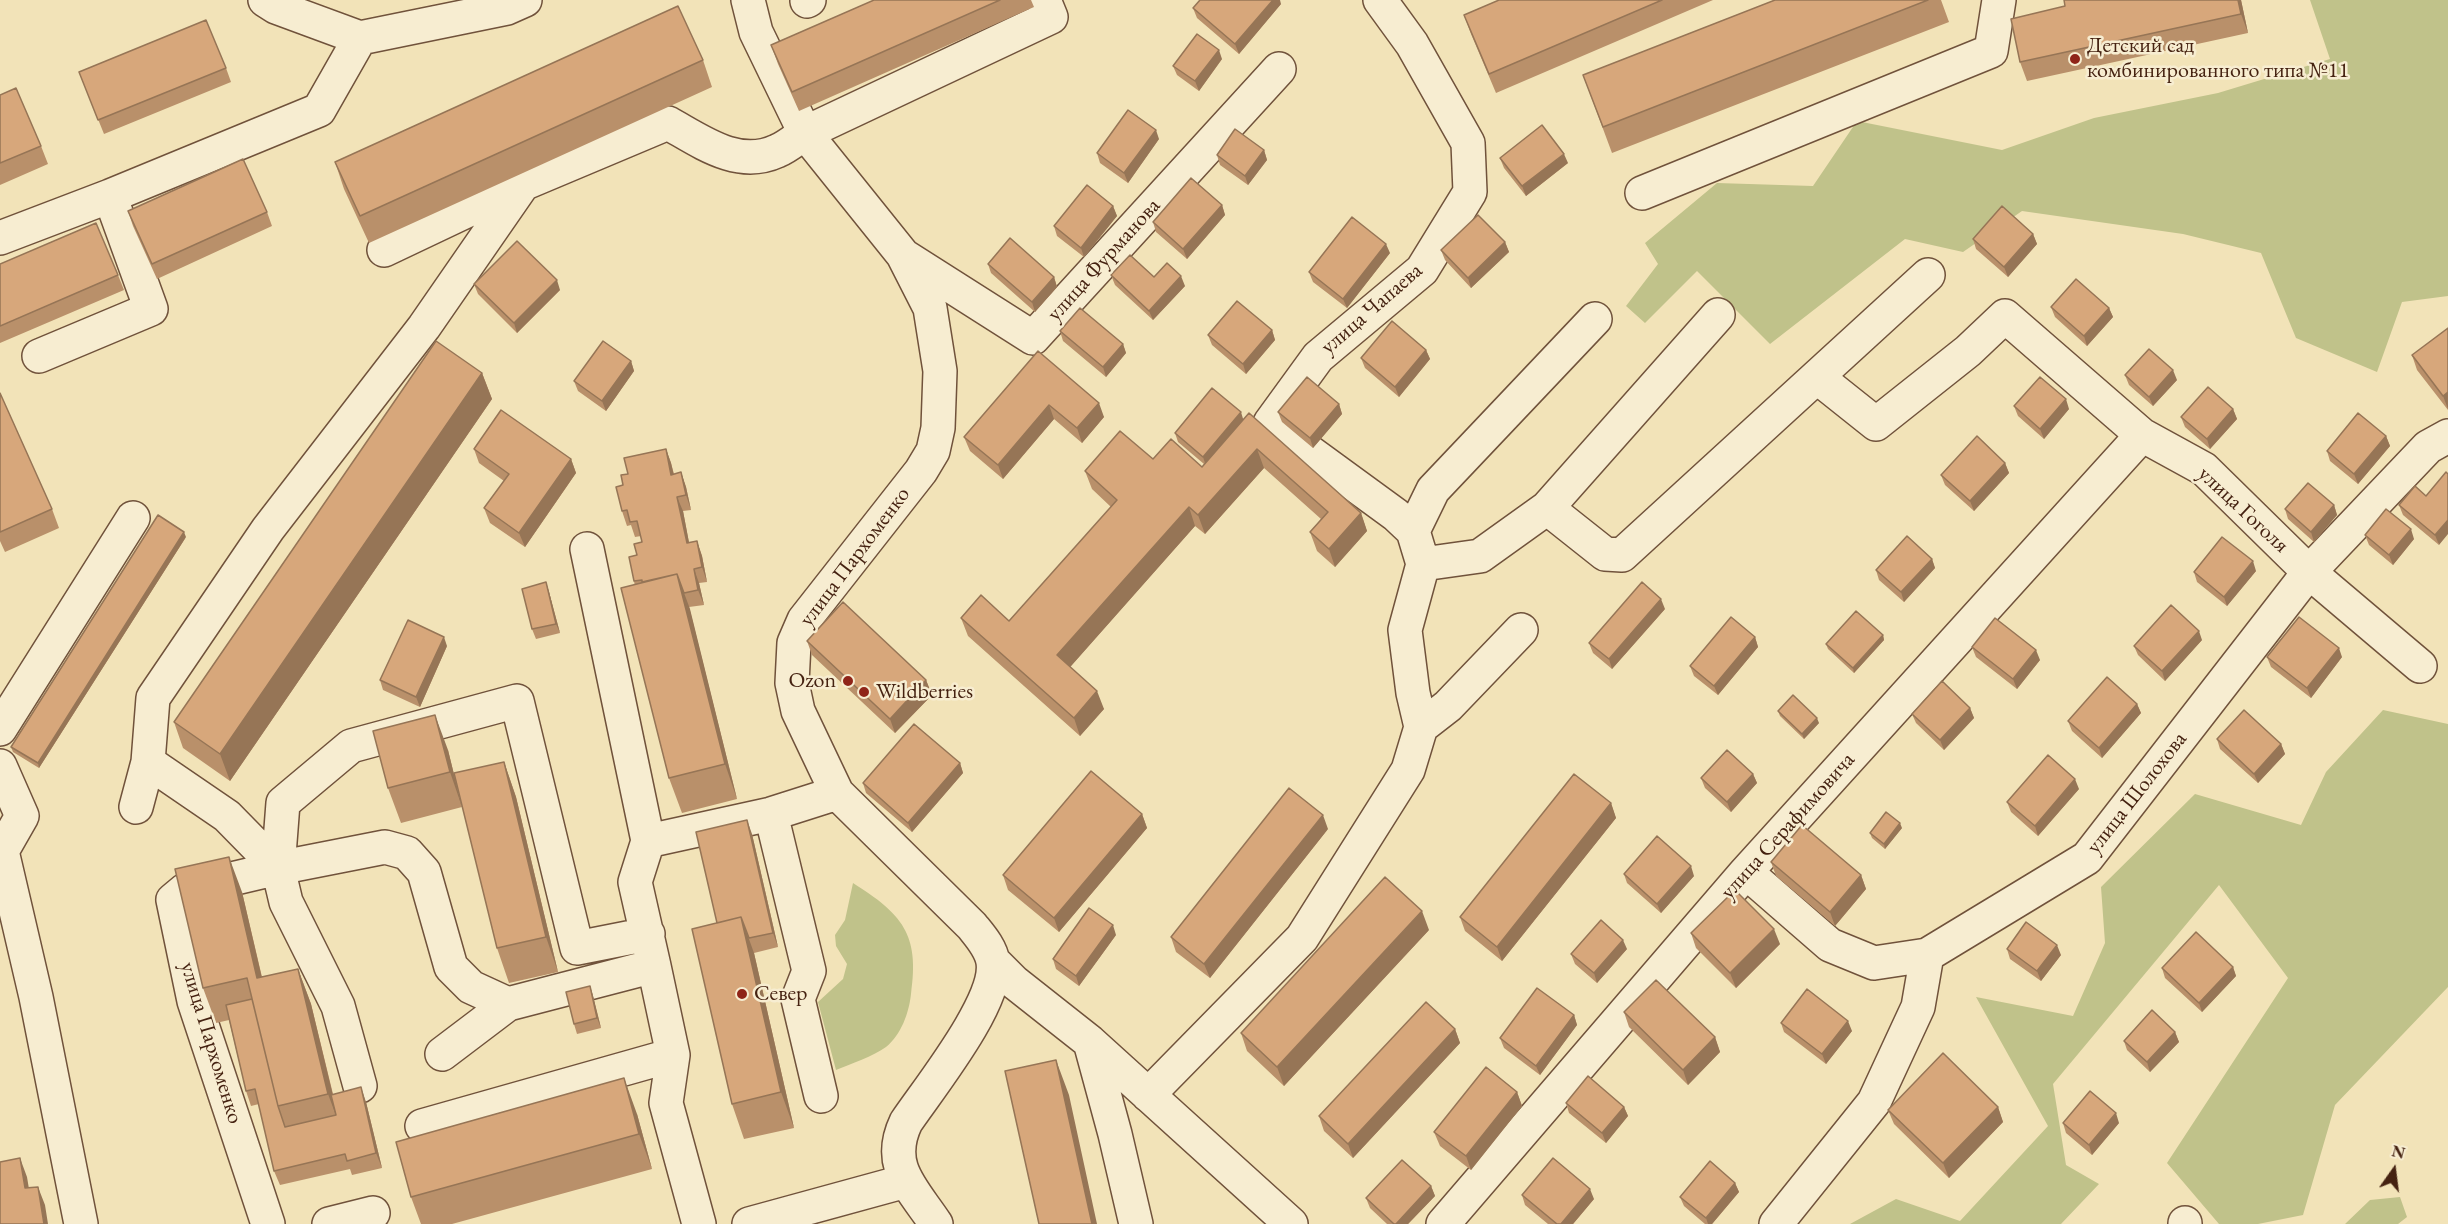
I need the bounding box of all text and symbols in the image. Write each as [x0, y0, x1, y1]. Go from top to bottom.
place label: Детский сад комбинированного типа №11 [2087, 33, 2349, 84]
marker: Детский сад комбинированного типа №11 [2068, 52, 2082, 66]
street label: улица Фурманова [1042, 193, 1166, 327]
street label: улица Чапаева [1316, 258, 1428, 360]
street label: улица Гоголя [2192, 461, 2294, 559]
street label: улица Пархоменко [794, 482, 916, 632]
place label: Ozon [788, 668, 836, 694]
marker: Ozon [841, 674, 855, 688]
place label: Wildberries [876, 679, 973, 705]
marker: Wildberries [857, 685, 871, 699]
street label: улица Шолохова [2081, 727, 2193, 859]
street label: улица Серафимовича [1715, 747, 1861, 905]
street label: улица Пархоменко [174, 959, 248, 1127]
place label: Север [754, 981, 808, 1007]
marker: Север [735, 987, 749, 1001]
north arrow [2364, 1140, 2424, 1200]
text: N [2390, 1140, 2407, 1164]

